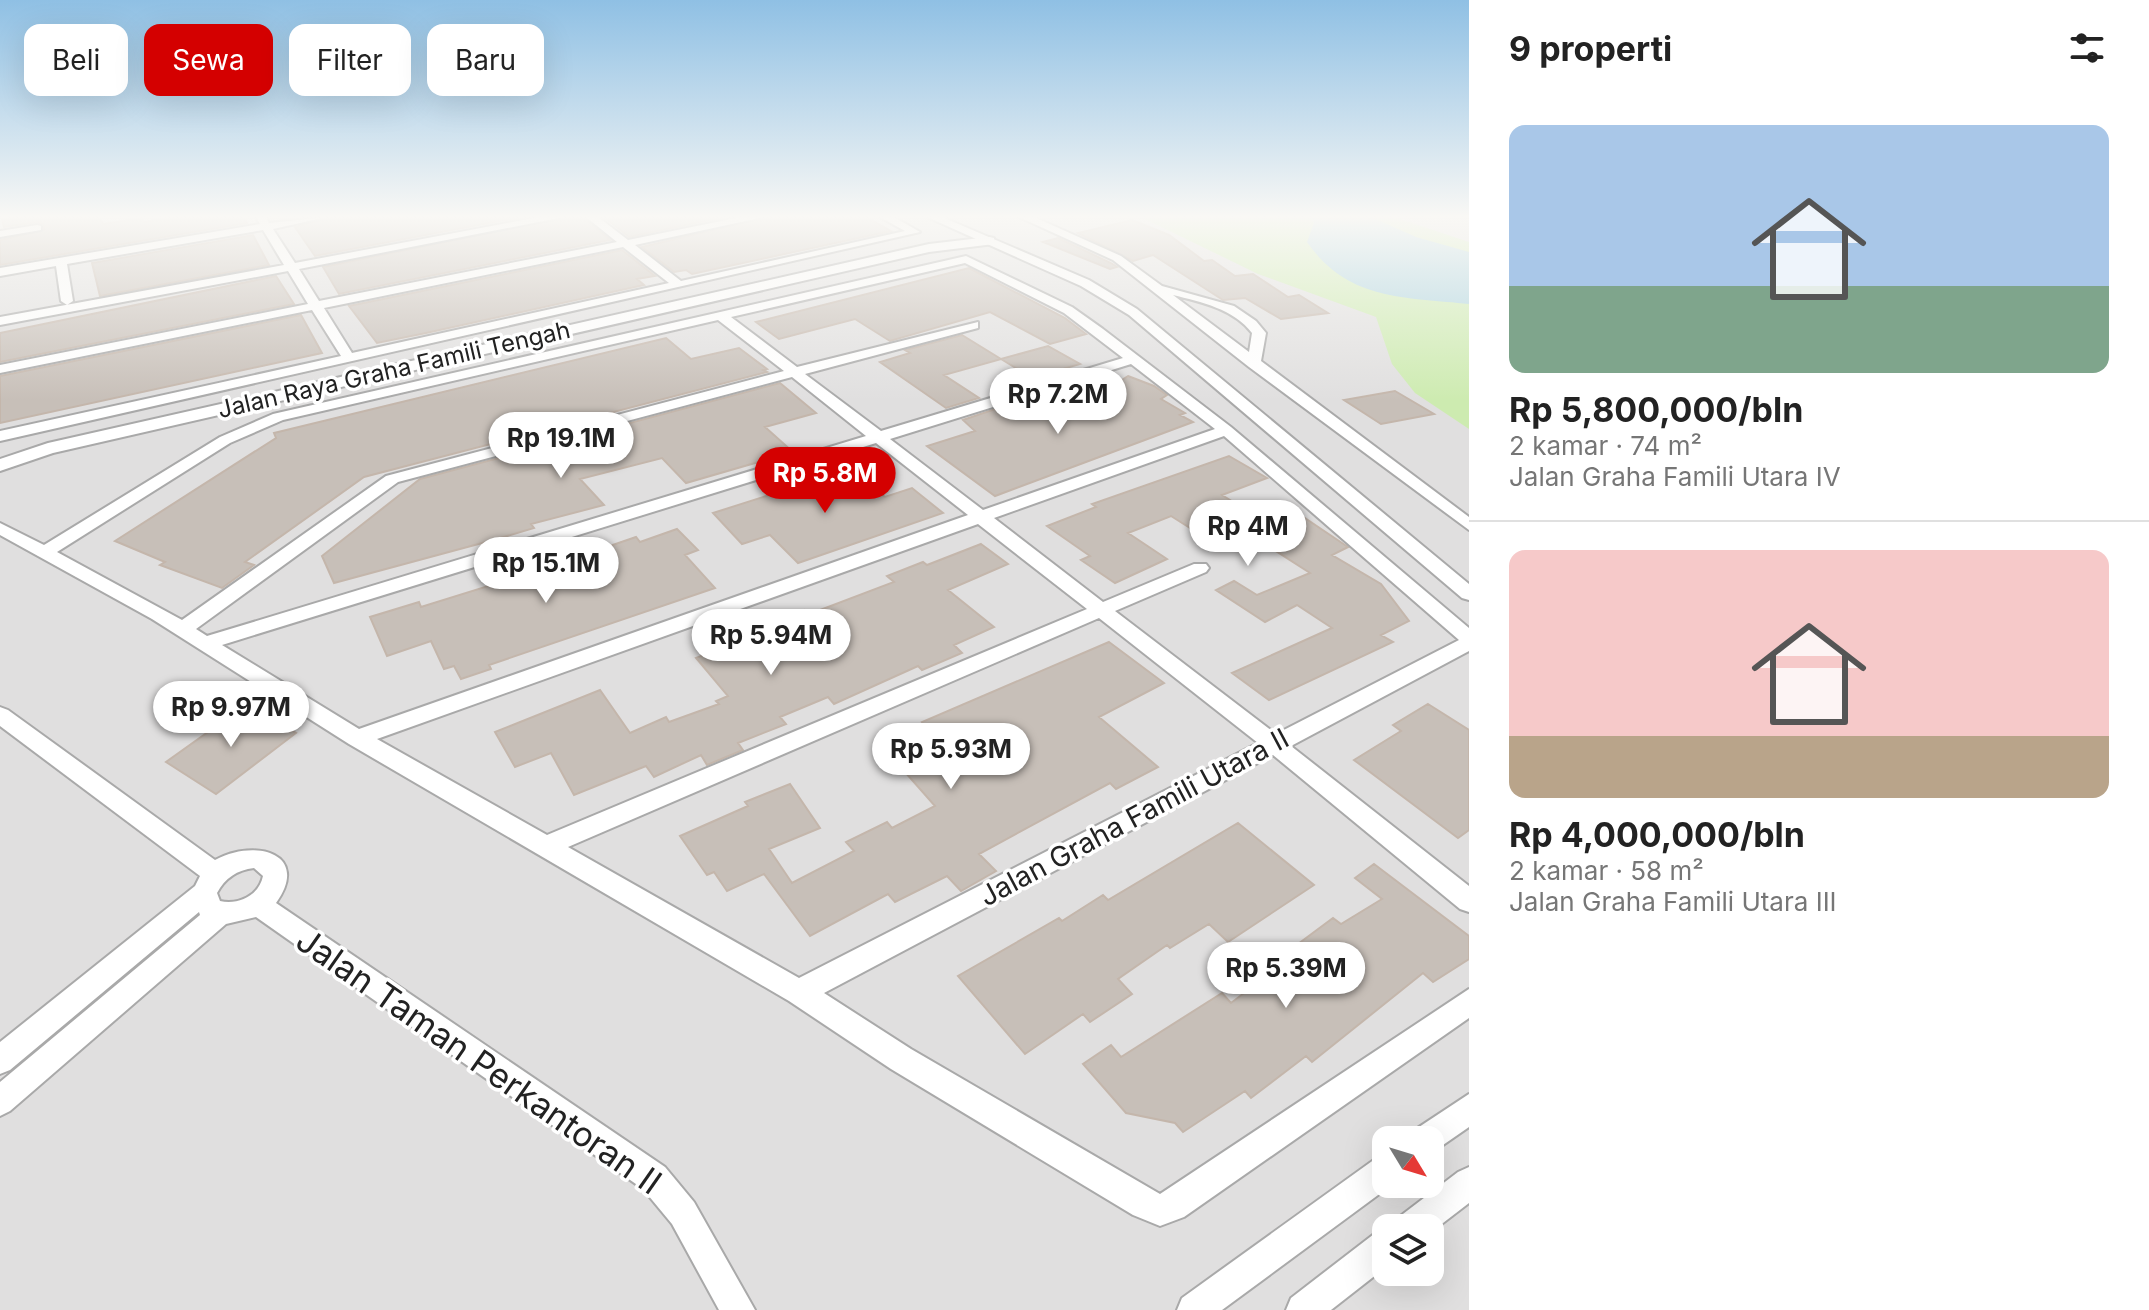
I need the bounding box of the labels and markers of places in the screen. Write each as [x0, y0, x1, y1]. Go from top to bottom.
pin: Rp 7.2M [984, 368, 1132, 436]
pin: Rp 19.1M [478, 412, 644, 480]
pin: Rp 5.8M [751, 447, 899, 515]
pin: Rp 4M [1192, 500, 1304, 568]
pin: Rp 15.1M [463, 537, 629, 605]
pin: Rp 5.94M [688, 609, 854, 677]
pin: Rp 9.97M [148, 681, 314, 749]
pin: Rp 5.93M [868, 723, 1034, 791]
pin: Rp 5.39M [1203, 942, 1369, 1010]

